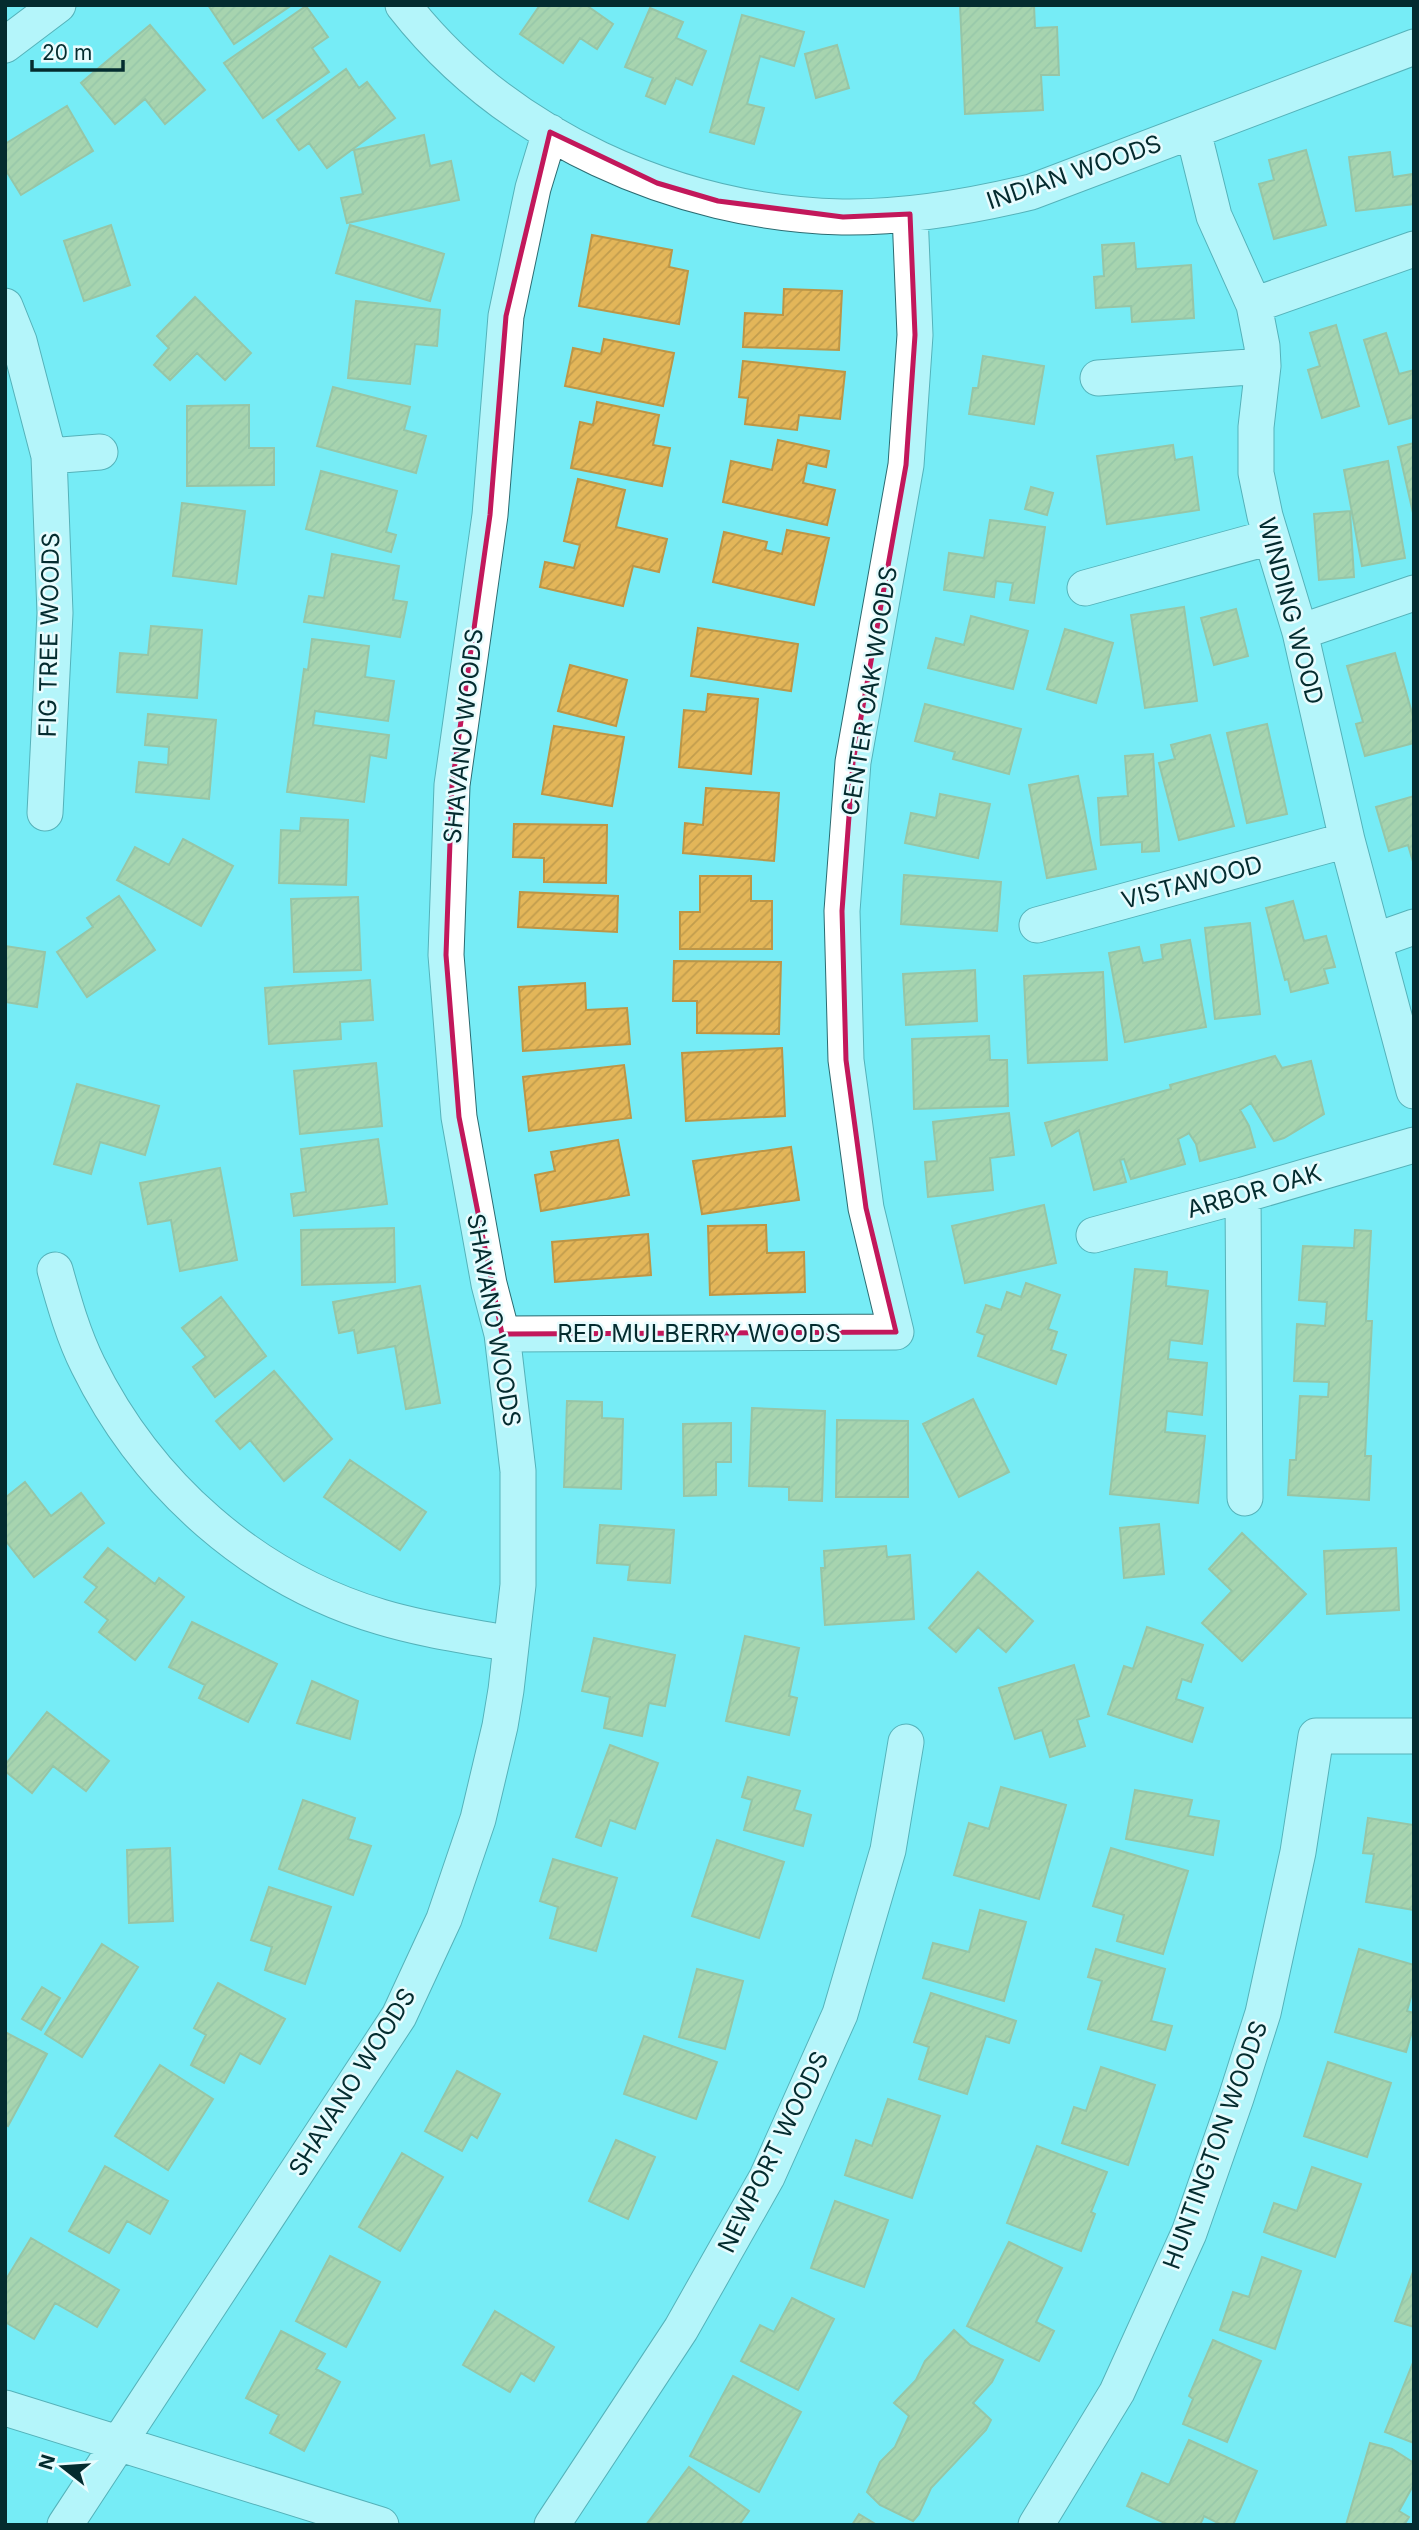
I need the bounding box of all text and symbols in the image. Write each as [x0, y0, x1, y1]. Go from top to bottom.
scale bar [32, 28, 122, 72]
text: 20 m [42, 40, 92, 65]
street label: INDIAN WOODS [983, 129, 1165, 215]
street label: WINDING WOOD [1252, 514, 1330, 708]
street label: FIG TREE WOODS [33, 532, 65, 738]
street label: CENTER OAK WOODS [835, 564, 903, 818]
street label: SHAVANO WOODS [437, 627, 489, 845]
street label: VISTAWOOD [1118, 849, 1266, 915]
street label: ARBOR OAK [1183, 1158, 1325, 1224]
street label: SHAVANO WOODS [461, 1211, 527, 1429]
street label: RED MULBERRY WOODS [557, 1319, 841, 1348]
street label: SHAVANO WOODS [283, 1983, 421, 2181]
street label: HUNTINGTON WOODS [1157, 2017, 1273, 2273]
street label: NEWPORT WOODS [712, 2047, 834, 2257]
north arrow [28, 2432, 98, 2502]
text: N [34, 2452, 60, 2472]

